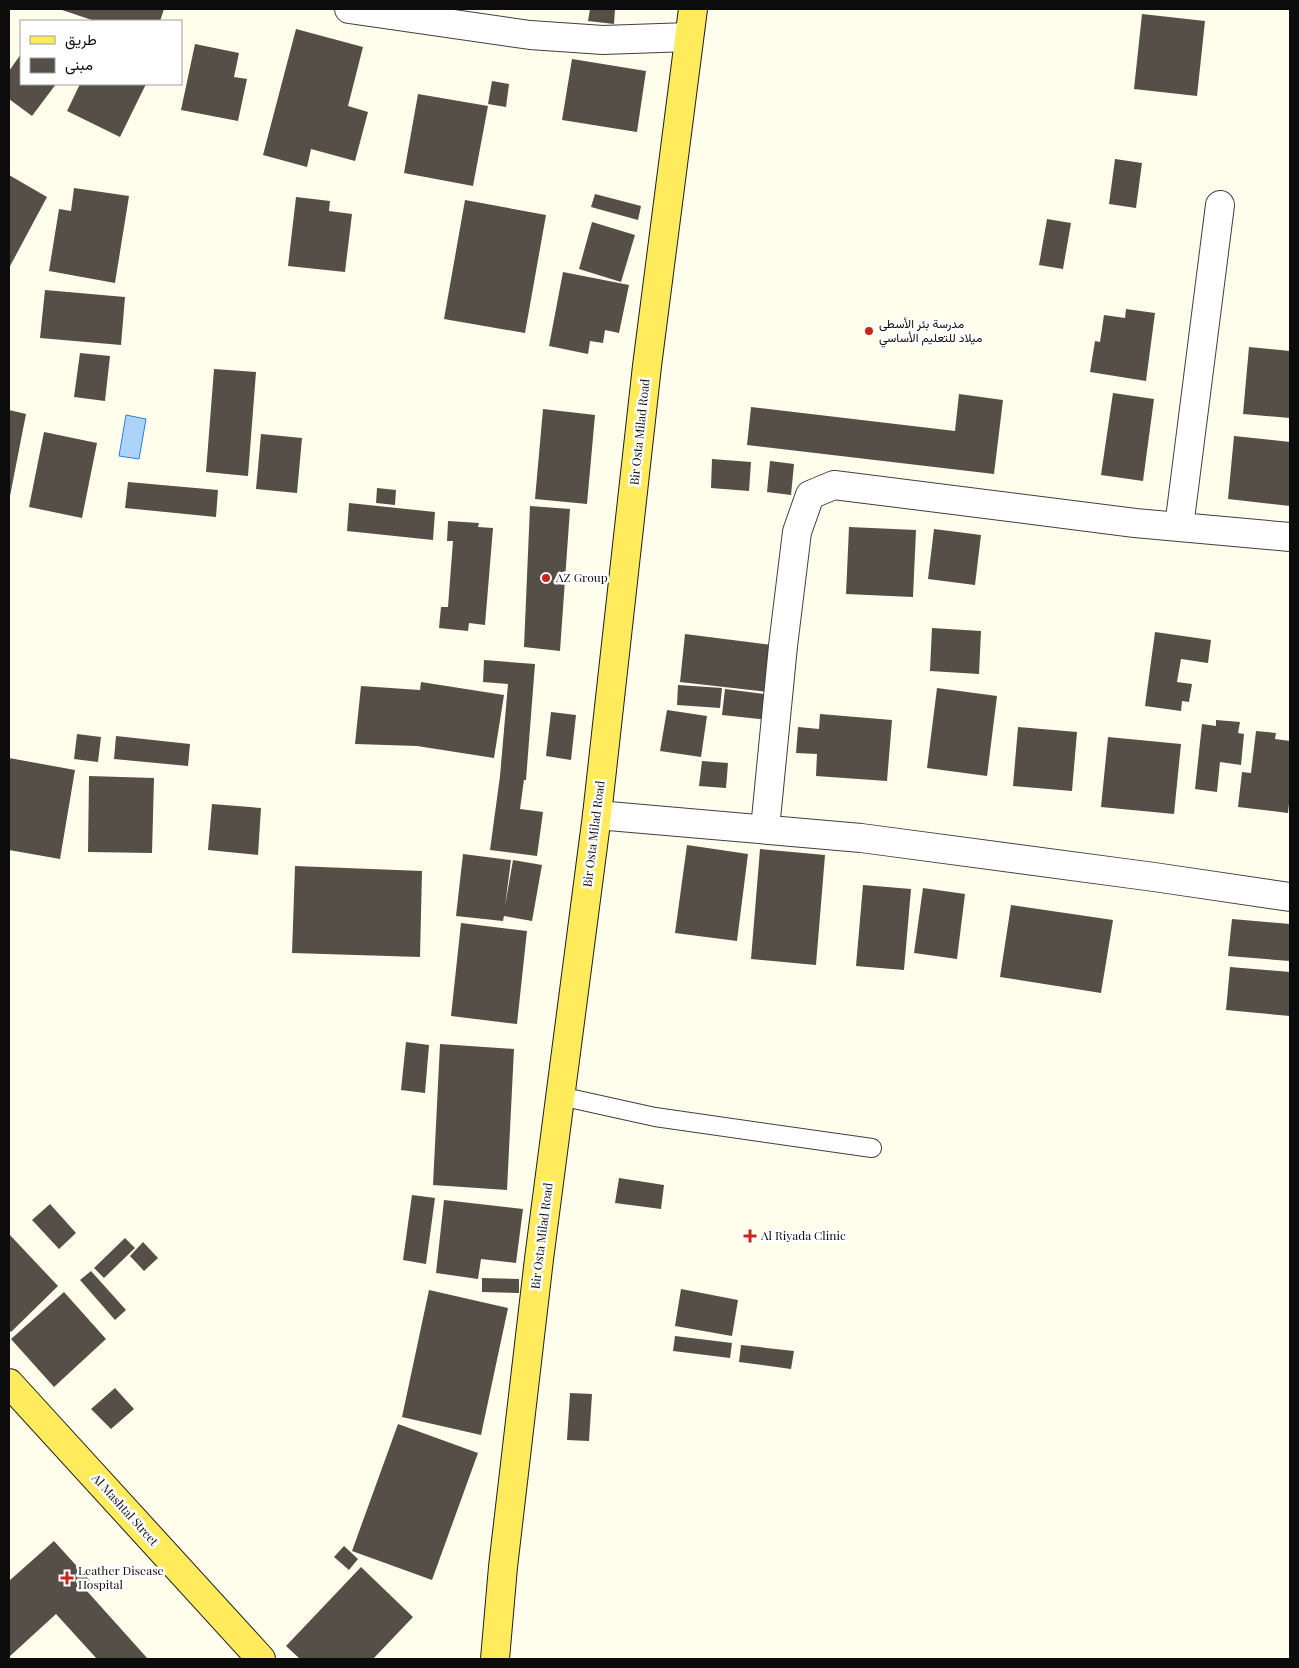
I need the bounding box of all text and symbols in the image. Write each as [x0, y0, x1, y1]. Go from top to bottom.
legend [20, 20, 182, 85]
text: طريق [65, 29, 97, 50]
text: مبنى [65, 54, 93, 75]
place label: مدرسة بئر الأسطى ميلاد للتعليم الأساسي [879, 315, 982, 348]
marker: مدرسة بئر الأسطى ميلاد للتعليم الأساسي [863, 325, 875, 337]
street label: Bir Osta Milad Road [625, 378, 653, 486]
place label: AZ Group [555, 569, 608, 585]
marker: AZ Group [540, 572, 552, 584]
street label: Bir Osta Milad Road [579, 780, 607, 888]
street label: Bir Osta Milad Road [527, 1182, 555, 1290]
place label: Al Riyada Clinic [760, 1227, 846, 1243]
marker: Al Riyada Clinic [743, 1229, 757, 1243]
street label: Al Mashtal Street [88, 1469, 163, 1549]
place label: Leather Disease Hospital [78, 1562, 164, 1592]
marker: Leather Disease Hospital [60, 1571, 74, 1585]

